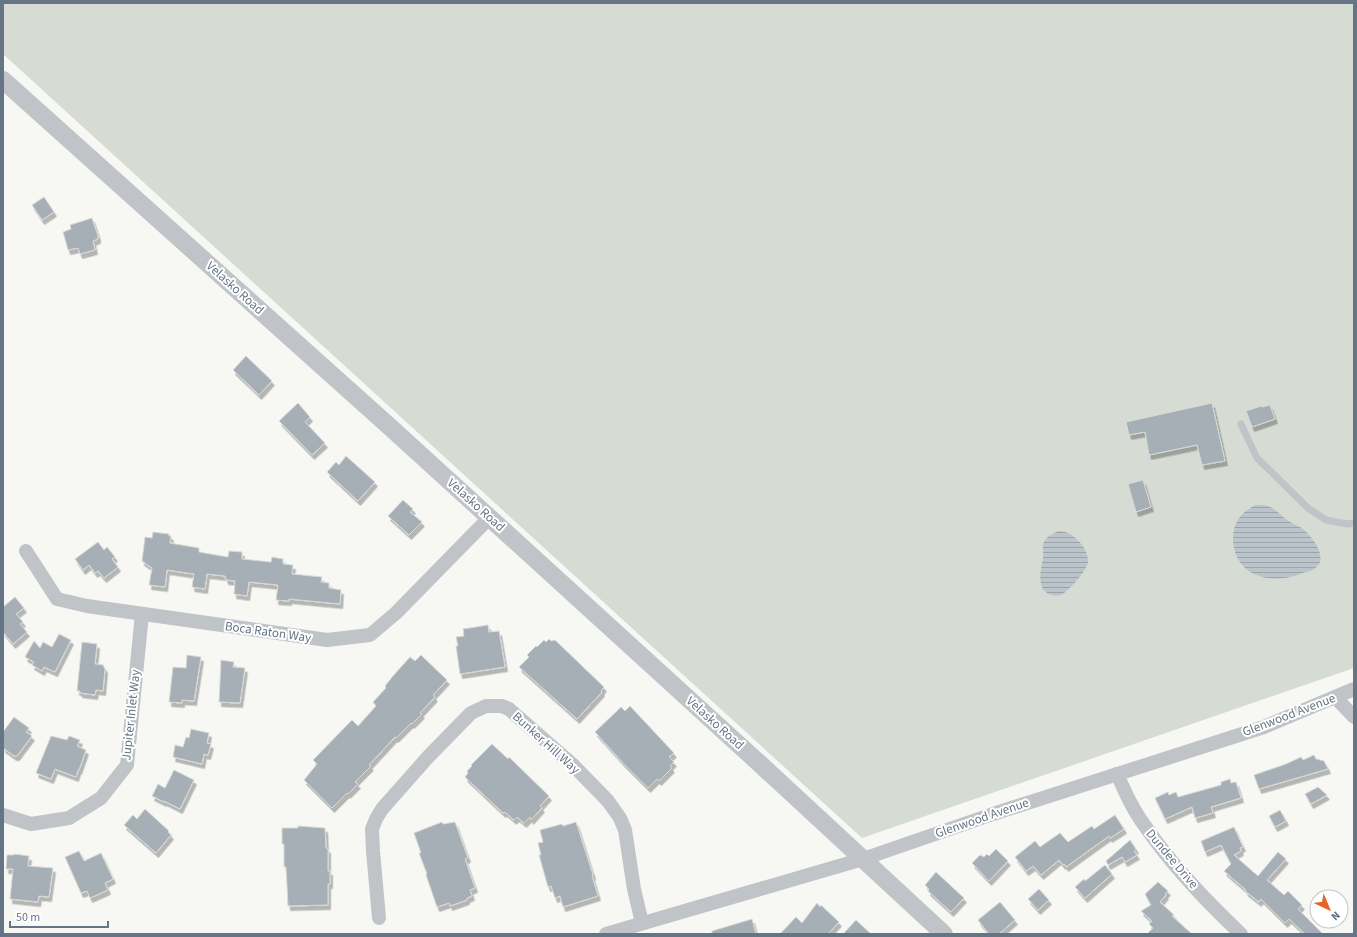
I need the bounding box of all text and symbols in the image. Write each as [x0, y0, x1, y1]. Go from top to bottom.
street label: Velasko Road [202, 257, 268, 319]
street label: Velasko Road [443, 474, 509, 536]
street label: Boca Raton Way [224, 617, 312, 647]
street label: Jupiter Inlet Way [117, 669, 145, 761]
street label: Glenwood Avenue [1240, 689, 1338, 741]
street label: Velasko Road [682, 692, 748, 754]
street label: Bunker Hill Way [508, 708, 584, 778]
street label: Glenwood Avenue [933, 794, 1031, 842]
street label: Dundee Drive [1142, 825, 1202, 893]
north arrow [1309, 889, 1349, 929]
scale bar [10, 903, 108, 929]
text: N [1328, 908, 1343, 924]
text: 50 m [16, 909, 40, 926]

